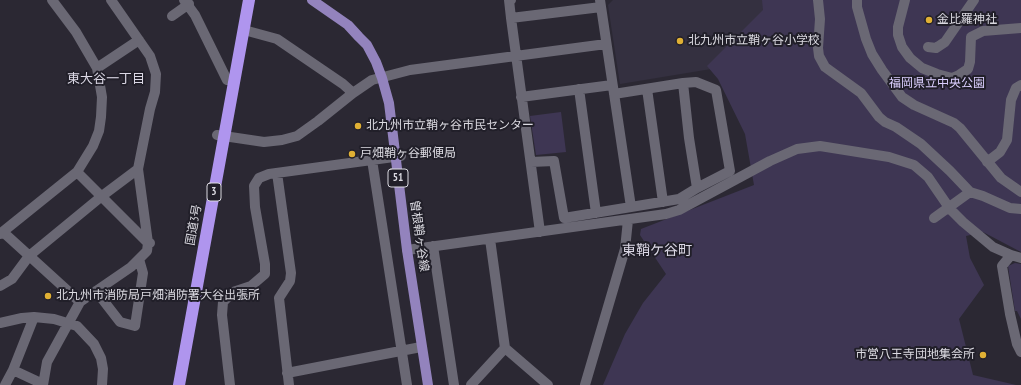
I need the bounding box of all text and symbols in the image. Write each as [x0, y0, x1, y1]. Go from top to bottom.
place label: 金比羅神社 [937, 13, 997, 27]
marker: 金比羅神社 [924, 15, 934, 25]
place label: 北九州市立鞘ヶ谷小学校 [688, 34, 820, 48]
marker: 北九州市立鞘ヶ谷小学校 [675, 36, 685, 46]
district label: 東大谷一丁目 [67, 71, 145, 87]
park label: 福岡県立中央公園 [889, 77, 985, 91]
place label: 北九州市立鞘ヶ谷市民センター [366, 119, 534, 133]
marker: 北九州市立鞘ヶ谷市民センター [353, 121, 363, 131]
place label: 戸畑鞘ヶ谷郵便局 [360, 147, 456, 161]
marker: 戸畑鞘ヶ谷郵便局 [347, 149, 357, 159]
road number: 51 [388, 169, 408, 187]
road number: 3 [207, 183, 221, 201]
street label: 曽根鞘ヶ谷線 [407, 199, 431, 273]
street label: 国道3号 [183, 203, 205, 247]
district label: 東鞘ケ谷町 [622, 243, 692, 259]
place label: 北九州市消防局戸畑消防署大谷出張所 [56, 289, 260, 303]
marker: 北九州市消防局戸畑消防署大谷出張所 [43, 291, 53, 301]
place label: 市営八王寺団地集会所 [855, 348, 975, 362]
marker: 市営八王寺団地集会所 [978, 350, 988, 360]

